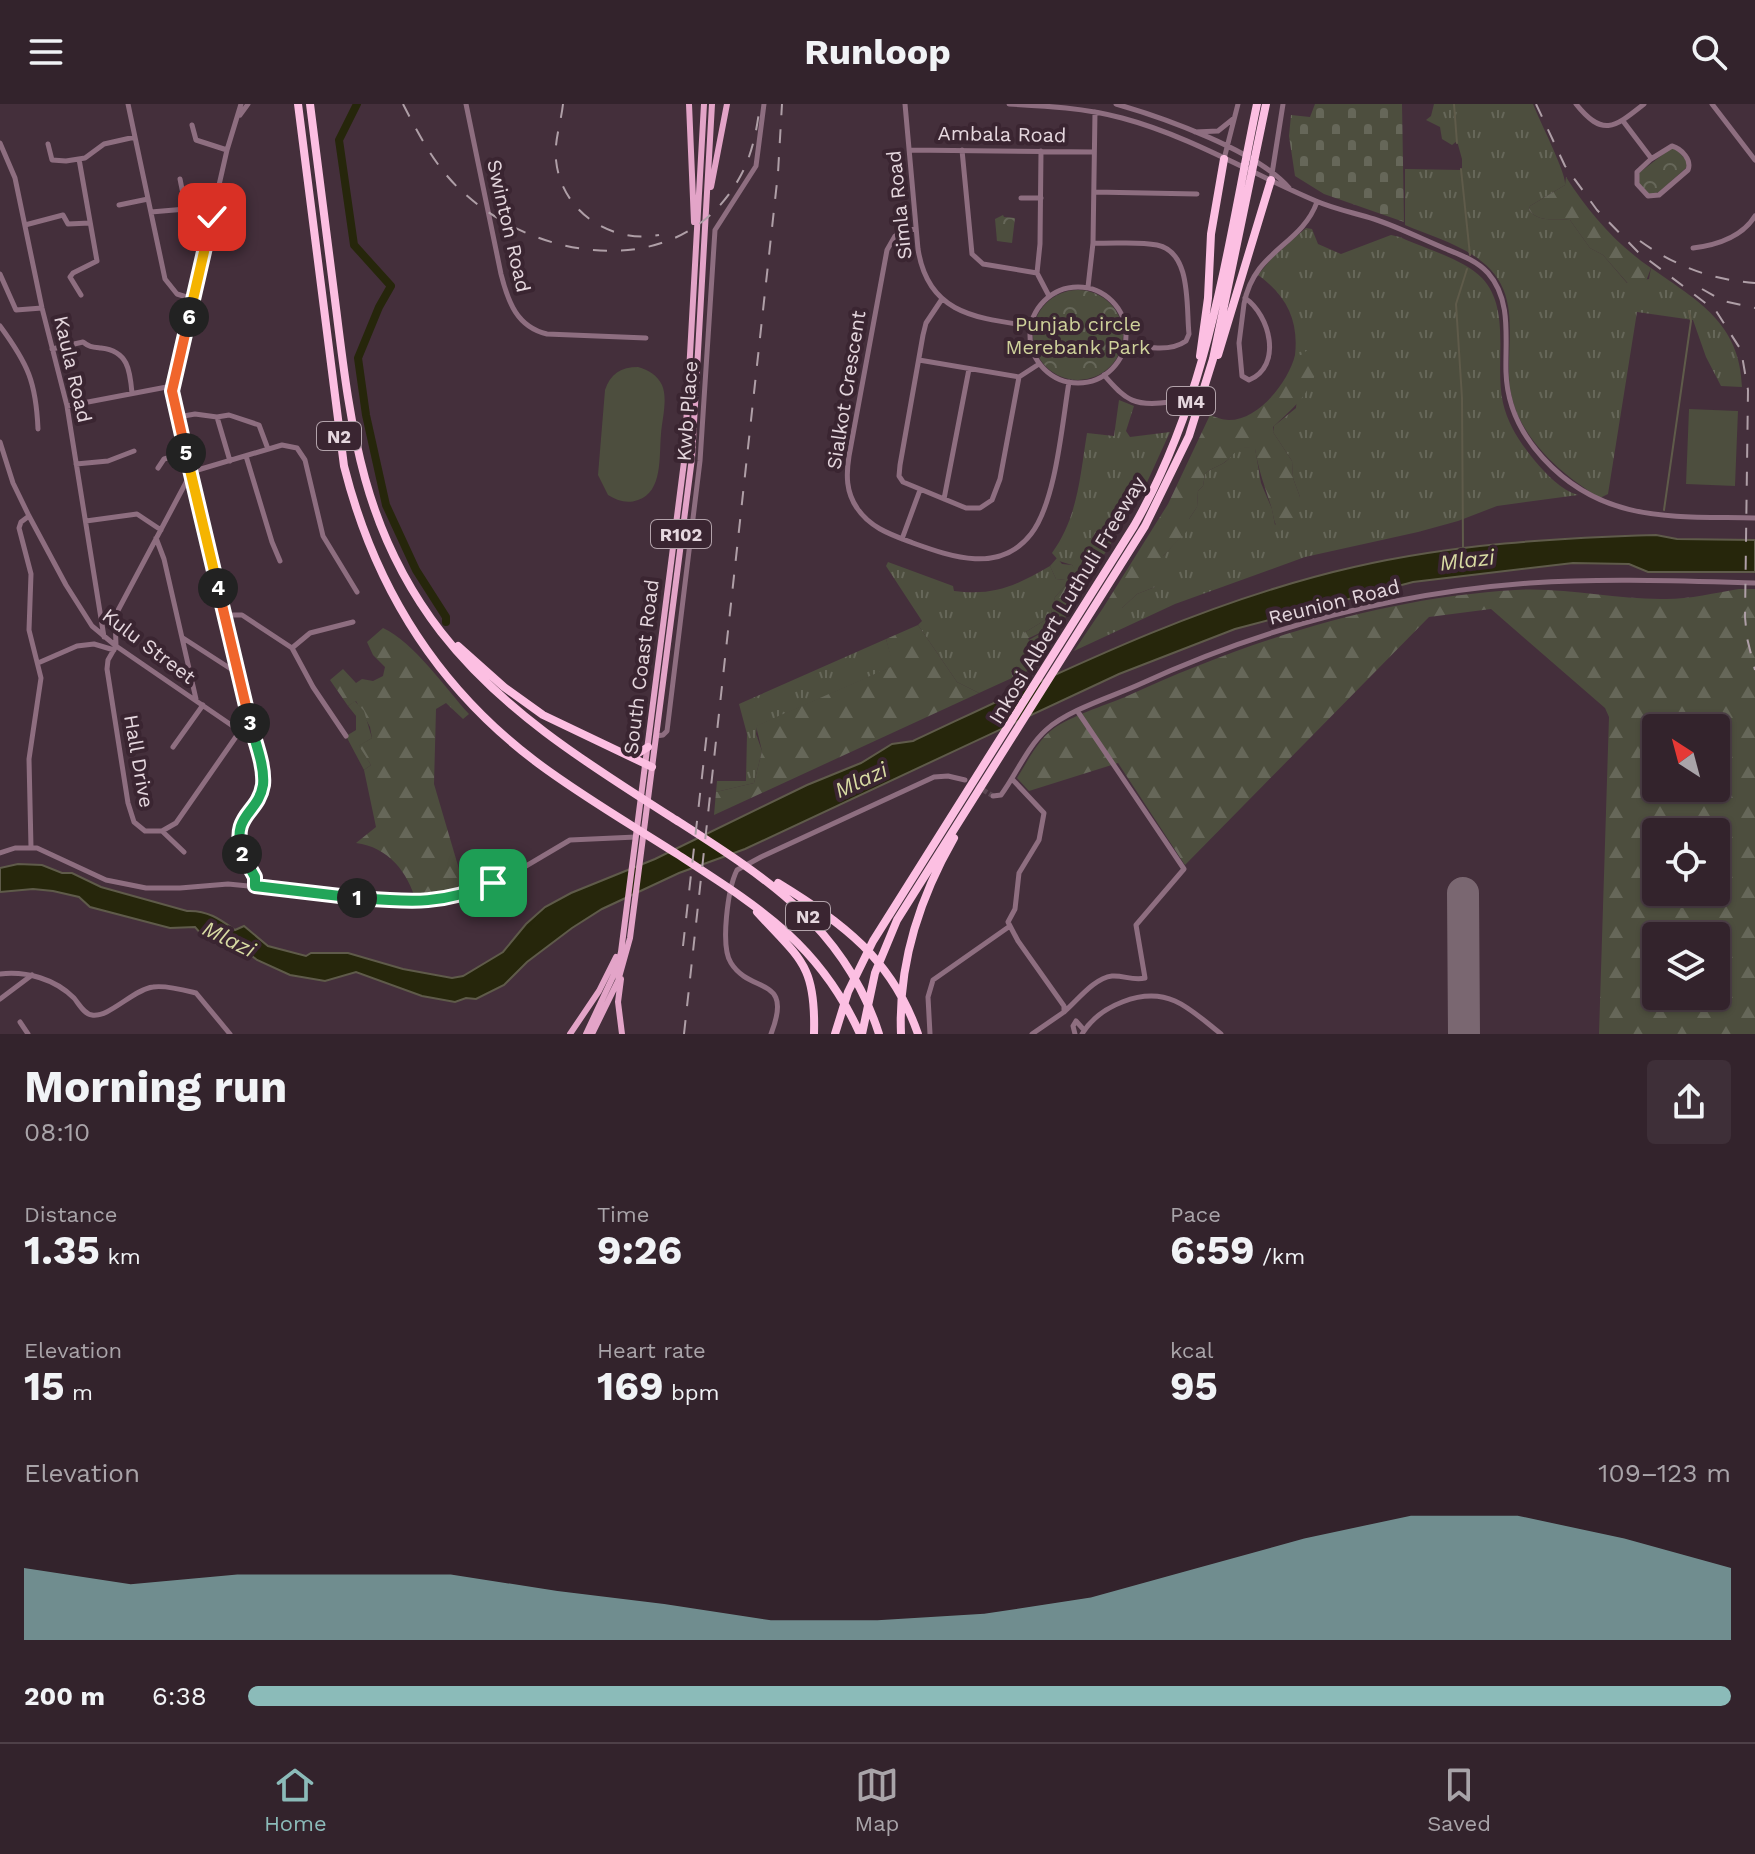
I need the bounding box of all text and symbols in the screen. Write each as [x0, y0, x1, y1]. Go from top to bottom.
icon: menu [24, 30, 68, 74]
icon: search [1687, 30, 1731, 74]
text: Runloop [804, 31, 951, 73]
street label: Ambala Road [937, 121, 1067, 147]
street label: Simla Road [881, 149, 917, 261]
street label: Swinton Road [482, 157, 536, 295]
pin [178, 183, 246, 251]
icon: check [190, 195, 234, 239]
pin: 6 [169, 297, 209, 337]
text: 6 [182, 304, 196, 329]
street label: Sialkot Crescent [822, 308, 871, 471]
park label: Punjab circle Merebank Park [1006, 312, 1150, 359]
street label: Kaula Road [49, 313, 97, 425]
street label: Kwb Place [672, 360, 702, 462]
road number: M4 [1167, 387, 1215, 415]
road number: N2 [317, 422, 361, 450]
pin: 5 [166, 433, 206, 473]
text: 5 [180, 440, 192, 465]
street label: Inkosi Albert Luthuli Freeway [984, 471, 1151, 728]
road number: R102 [651, 520, 711, 548]
water label: Mlazi [1438, 544, 1497, 576]
pin: 4 [198, 568, 238, 608]
street label: Reunion Road [1266, 574, 1402, 630]
text: 4 [211, 575, 225, 600]
street label: South Coast Road [618, 578, 664, 756]
street label: Kulu Street [98, 603, 201, 689]
pin: 3 [230, 703, 270, 743]
text: 3 [243, 710, 257, 735]
street label: Hall Drive [119, 713, 159, 809]
north arrow [1642, 714, 1730, 802]
map controls [1642, 714, 1730, 1010]
water label: Mlazi [831, 756, 893, 803]
button: locate [1642, 818, 1730, 906]
pin: 2 [222, 834, 262, 874]
text: 2 [235, 841, 249, 866]
pin [459, 849, 527, 917]
icon: arrive [471, 861, 515, 905]
pin: 1 [337, 878, 377, 918]
text: 1 [352, 885, 362, 910]
road number: N2 [786, 902, 830, 930]
water label: Mlazi [199, 916, 261, 963]
button: layers [1642, 922, 1730, 1010]
button: share [1647, 1060, 1731, 1144]
text: Morning run [24, 1061, 287, 1113]
text: 08:10 [24, 1117, 90, 1147]
text: Distance [24, 1202, 118, 1227]
text: Time [597, 1202, 649, 1227]
text: Pace [1170, 1202, 1221, 1227]
text: 1.35 [24, 1227, 100, 1274]
text: 9:26 [597, 1227, 682, 1274]
text: 6:59 [1170, 1227, 1255, 1274]
text: km [100, 1244, 141, 1269]
text: /km [1255, 1244, 1305, 1269]
text: Elevation [24, 1338, 122, 1363]
text: Heart rate [597, 1338, 706, 1363]
text: kcal [1170, 1338, 1214, 1363]
text: 15 [24, 1363, 65, 1410]
text: 169 [597, 1363, 664, 1410]
text: 95 [1170, 1363, 1218, 1410]
text: m [65, 1380, 93, 1405]
text: bpm [664, 1380, 720, 1405]
text: Elevation [24, 1458, 140, 1488]
text: 109–123 m [1598, 1458, 1731, 1488]
text: 200 m [24, 1681, 105, 1711]
text: 6:38 [152, 1681, 207, 1711]
tab: Home [264, 1763, 327, 1836]
tab: Map [855, 1763, 899, 1836]
tab: Saved [1427, 1763, 1491, 1836]

